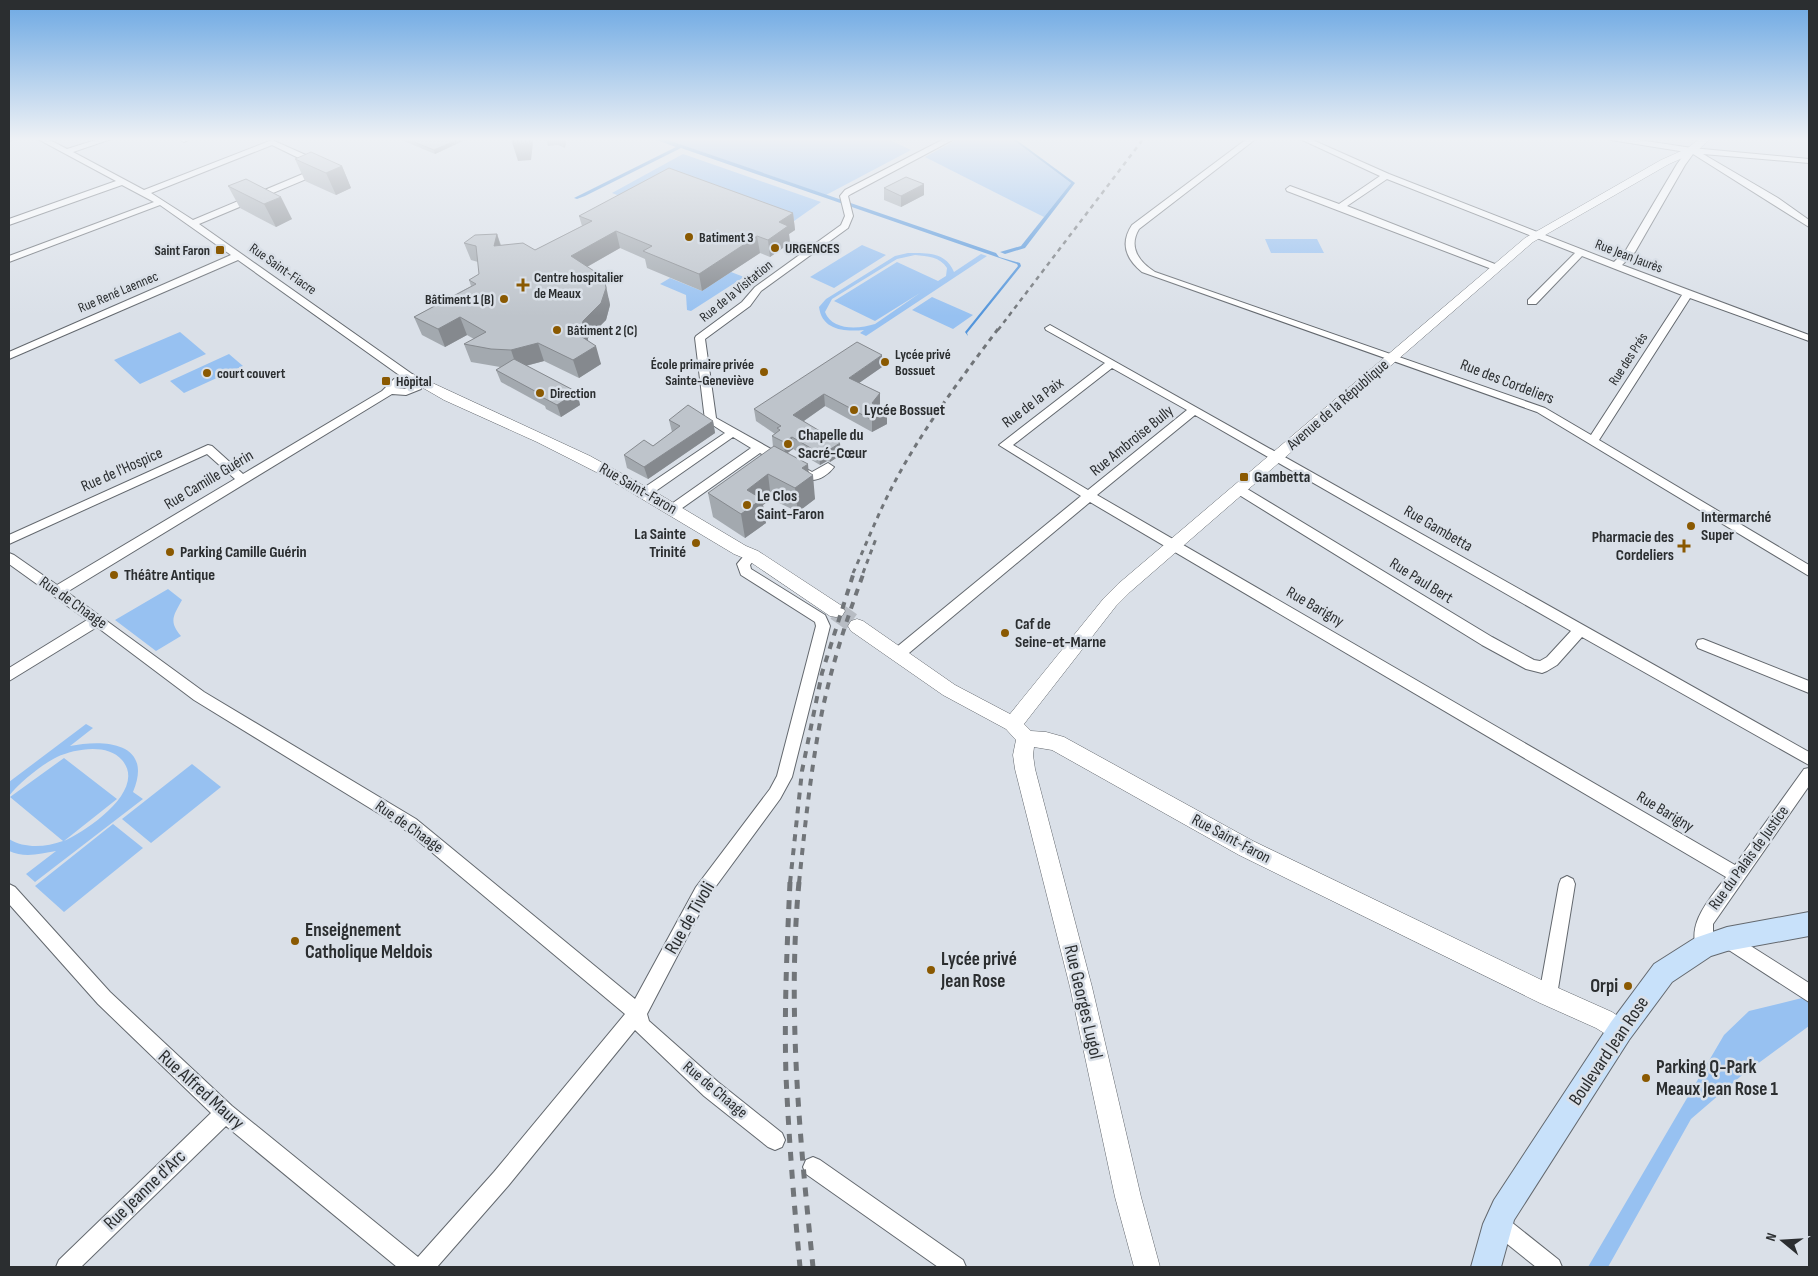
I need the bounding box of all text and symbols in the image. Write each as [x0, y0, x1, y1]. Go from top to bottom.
place label: Batiment 3 [699, 229, 754, 246]
marker: Batiment 3 [683, 231, 695, 243]
street label: Rue Jean Jaurès [1593, 235, 1665, 277]
street label: Rue Saint-Fiacre [246, 240, 320, 298]
place label: URGENCES [785, 240, 840, 257]
place label: Saint Faron [154, 242, 210, 259]
marker: URGENCES [769, 242, 781, 254]
marker: Saint Faron [214, 244, 226, 256]
street label: Rue de la Visitation [696, 256, 776, 326]
street label: Rue René Laennec [75, 267, 161, 317]
place label: Centre hospitalier de Meaux [534, 269, 624, 302]
marker: Centre hospitalier de Meaux [516, 278, 530, 292]
place label: Bâtiment 1 (B) [425, 291, 494, 308]
marker: Bâtiment 1 (B) [498, 293, 510, 305]
place label: Bâtiment 2 (C) [567, 322, 637, 339]
marker: Bâtiment 2 (C) [551, 324, 563, 336]
street label: Rue des Prés [1605, 330, 1651, 388]
place label: Lycée privé Bossuet [895, 346, 951, 379]
street label: Rue des Cordeliers [1457, 355, 1557, 409]
place label: École primaire privée Sainte-Geneviève [651, 356, 754, 389]
marker: Lycée privé Bossuet [879, 356, 891, 368]
street label: Avenue de la République [1282, 356, 1393, 455]
place label: court couvert [217, 365, 286, 382]
marker: École primaire privée Sainte-Geneviève [758, 366, 770, 378]
marker: court couvert [201, 367, 213, 379]
place label: Hôpital [396, 373, 432, 390]
street label: Rue de la Paix [999, 374, 1067, 432]
marker: Hôpital [380, 375, 392, 387]
place label: Direction [550, 385, 596, 402]
marker: Direction [534, 387, 546, 399]
place label: Lycée Bossuet [864, 401, 945, 420]
street label: Rue Ambroise Bully [1086, 402, 1178, 480]
marker: Lycée Bossuet [848, 404, 860, 416]
place label: Chapelle du Sacré-Cœur [798, 426, 867, 463]
marker: Chapelle du Sacré-Cœur [782, 438, 794, 450]
street label: Rue de l'Hospice [78, 444, 166, 496]
street label: Rue Camille Guérin [161, 446, 257, 514]
street label: Rue Saint-Faron [596, 459, 680, 519]
place label: Gambetta [1254, 468, 1310, 487]
marker: Gambetta [1238, 471, 1250, 483]
place label: Le Clos Saint-Faron [757, 487, 824, 524]
marker: Le Clos Saint-Faron [741, 499, 753, 511]
street label: Rue Gambetta [1400, 502, 1476, 556]
place label: Intermarché Super [1701, 508, 1772, 545]
marker: Intermarché Super [1685, 520, 1697, 532]
place label: La Sainte Trinité [634, 525, 686, 562]
place label: Pharmacie des Cordeliers [1592, 528, 1674, 565]
marker: La Sainte Trinité [690, 537, 702, 549]
marker: Pharmacie des Cordeliers [1678, 540, 1690, 552]
place label: Parking Camille Guérin [180, 543, 307, 562]
marker: Parking Camille Guérin [164, 546, 176, 558]
street label: Rue Paul Bert [1386, 554, 1456, 608]
place label: Théâtre Antique [124, 566, 215, 585]
marker: Théâtre Antique [108, 569, 120, 581]
street label: Rue de Chaage [35, 573, 111, 633]
street label: Rue Barigny [1283, 583, 1347, 631]
place label: Caf de Seine-et-Marne [1015, 615, 1106, 652]
marker: Caf de Seine-et-Marne [999, 627, 1011, 639]
street label: Rue Barigny [1633, 788, 1697, 836]
street label: Rue de Chaage [371, 797, 447, 857]
street label: Rue du Palais de Justice [1705, 802, 1793, 914]
street label: Rue Saint-Faron [1188, 810, 1274, 868]
street label: Rue de Tivoli [660, 878, 720, 958]
place label: Enseignement Catholique Meldois [305, 919, 433, 964]
marker: Enseignement Catholique Meldois [289, 935, 301, 947]
street label: Rue Georges Lugol [1059, 943, 1107, 1061]
place label: Lycée privé Jean Rose [940, 948, 1017, 993]
marker: Lycée privé Jean Rose [925, 964, 937, 976]
place label: Orpi [1590, 975, 1618, 998]
marker: Orpi [1622, 980, 1634, 992]
street label: Boulevard Jean Rose [1564, 992, 1654, 1110]
street label: Rue Alfred Maury [153, 1045, 249, 1135]
place label: Parking Q-Park Meaux Jean Rose 1 [1656, 1056, 1778, 1101]
street label: Rue de Chaage [679, 1058, 751, 1122]
marker: Parking Q-Park Meaux Jean Rose 1 [1640, 1072, 1652, 1084]
street label: Rue Jeanne d'Arc [99, 1145, 191, 1235]
north arrow [1758, 1216, 1808, 1266]
text: N [1762, 1231, 1780, 1243]

